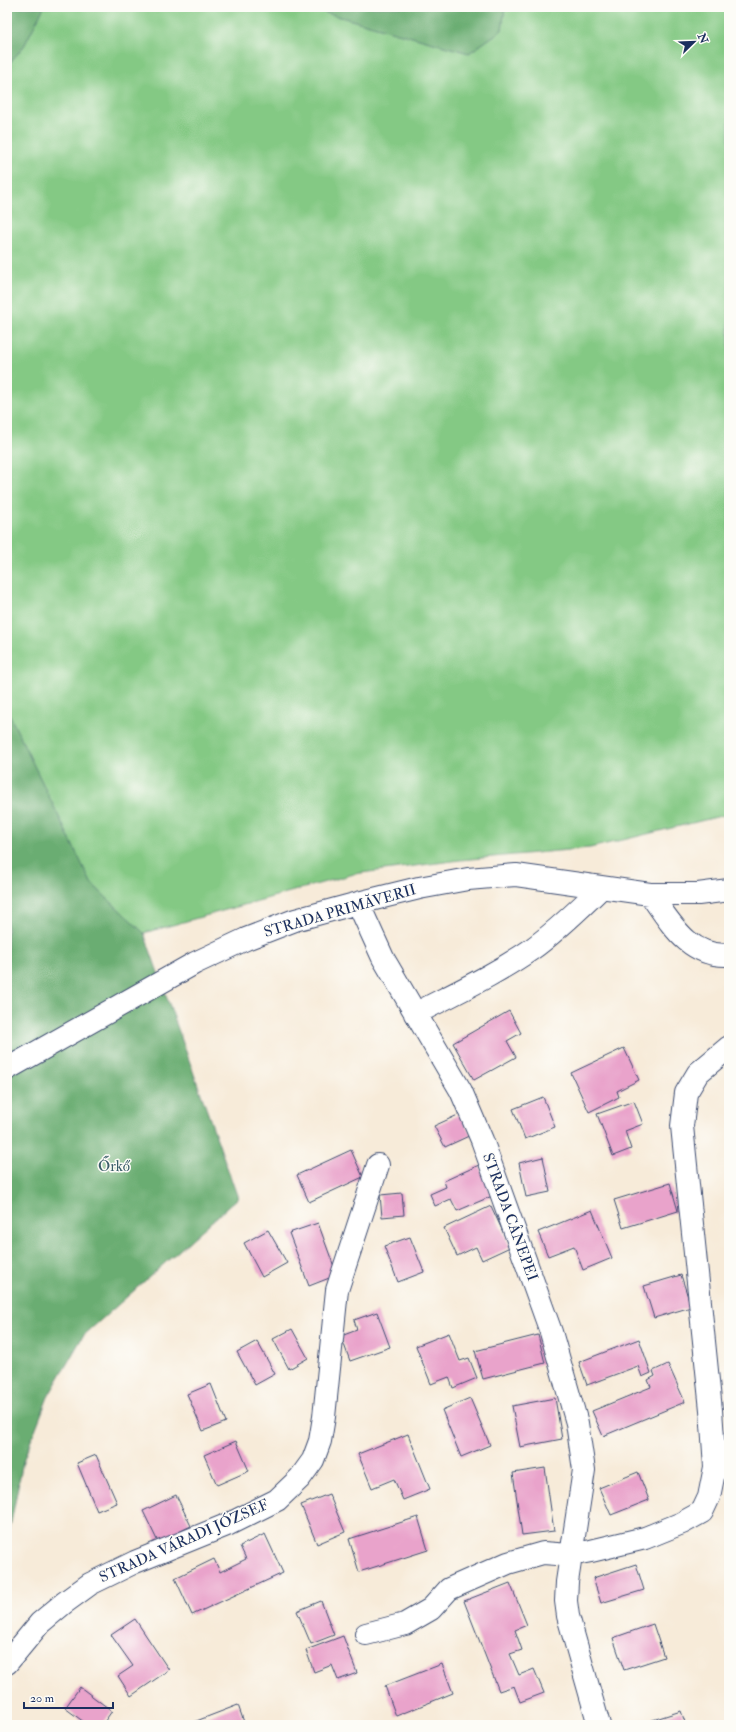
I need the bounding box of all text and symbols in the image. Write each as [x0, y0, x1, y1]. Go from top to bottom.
north arrow [674, 22, 714, 62]
text: N [694, 30, 711, 46]
street label: STRADA PRIMĂVERII [261, 879, 418, 942]
street label: STRADA CÂNEPEI [478, 1150, 543, 1284]
park label: Őrkő [98, 1155, 131, 1176]
street label: STRADA VÁRADI JÓZSEF [96, 1493, 273, 1588]
scale bar [24, 1684, 113, 1710]
text: 20 m [30, 1691, 55, 1706]

